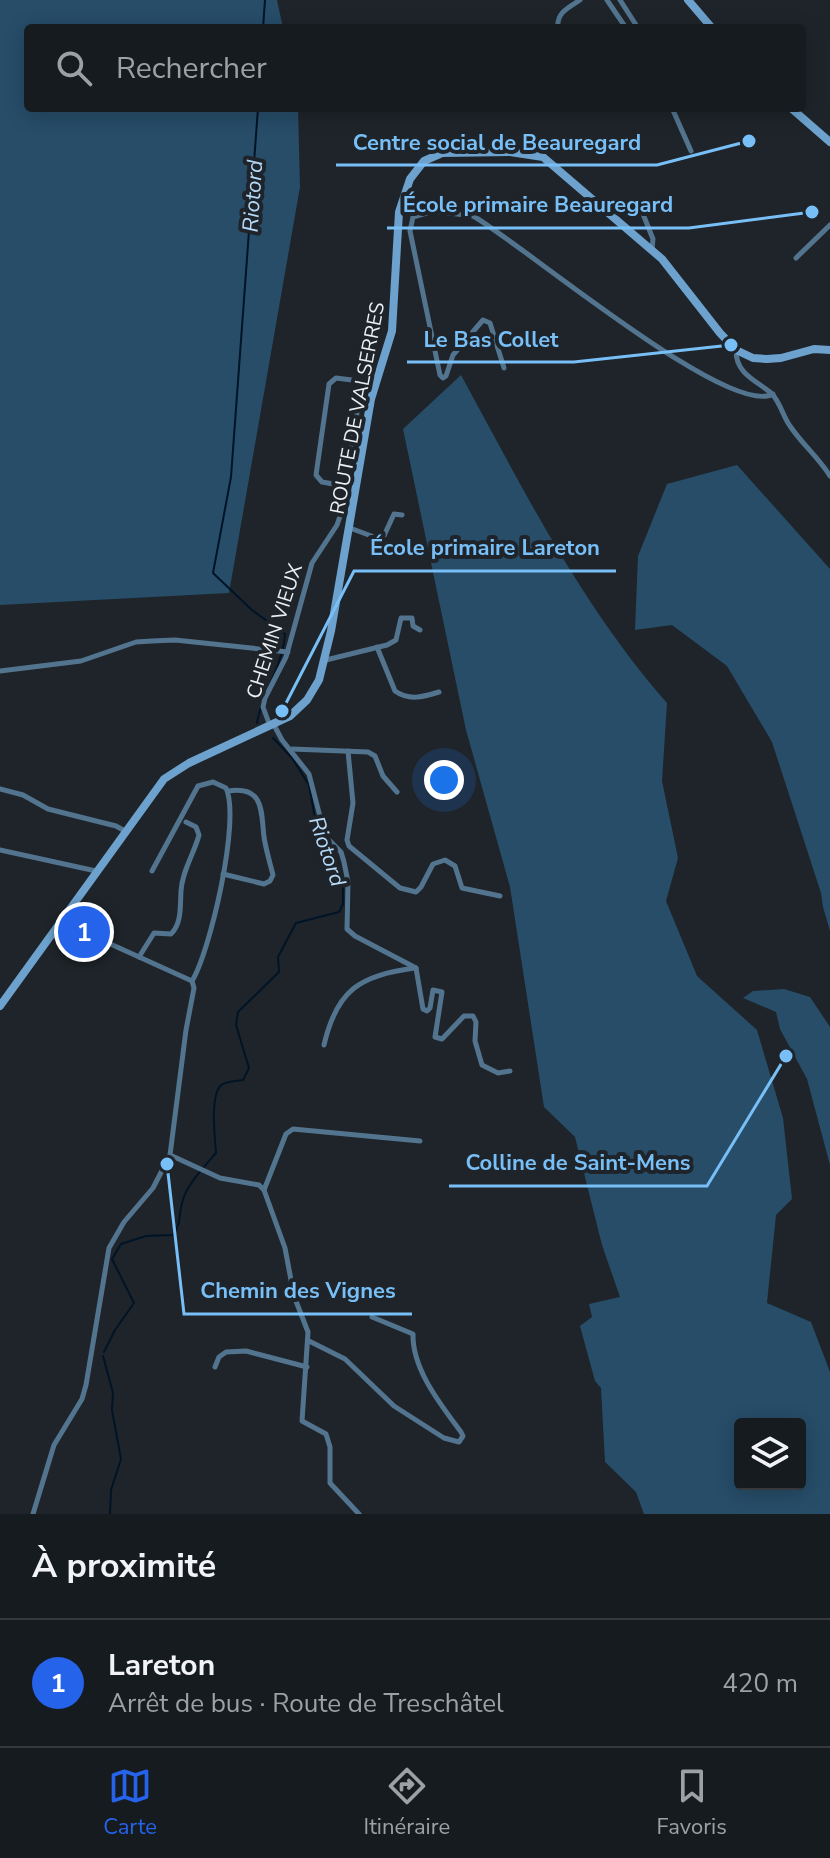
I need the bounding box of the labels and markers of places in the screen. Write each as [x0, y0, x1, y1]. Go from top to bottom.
callout: Centre social de Beauregard [336, 119, 657, 165]
callout: École primaire Beauregard [387, 182, 689, 228]
callout: Le Bas Collet [407, 316, 574, 362]
callout: École primaire Lareton [354, 525, 616, 571]
pin: 1 [58, 902, 110, 962]
callout: Colline de Saint-Mens [449, 1140, 707, 1186]
callout: Chemin des Vignes [184, 1268, 412, 1314]

